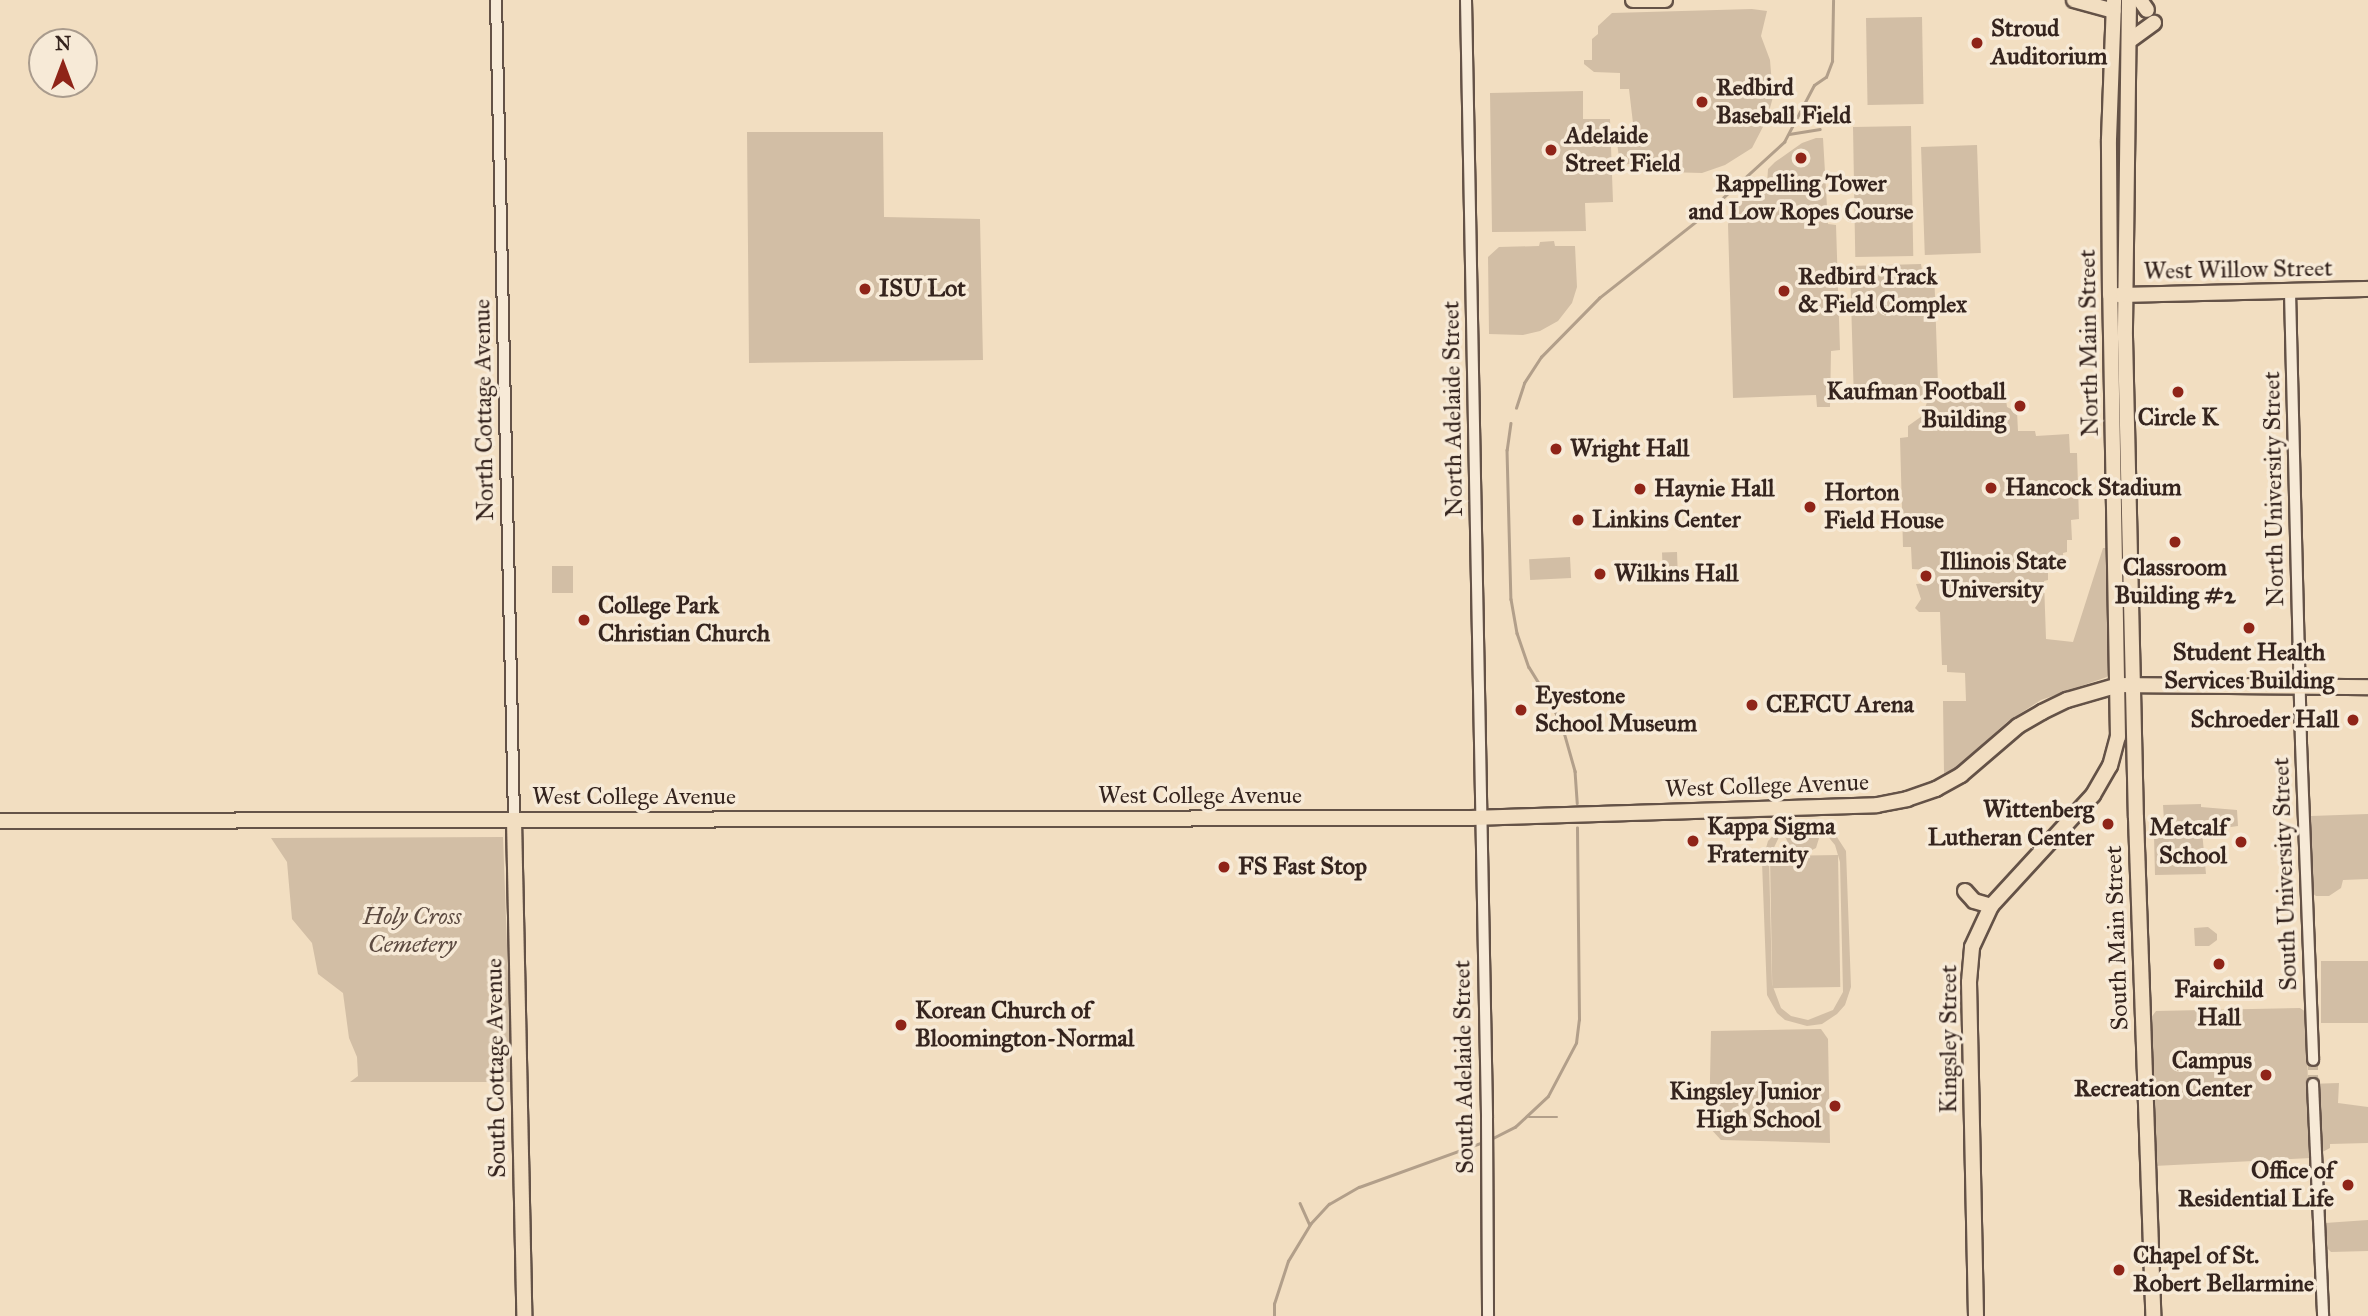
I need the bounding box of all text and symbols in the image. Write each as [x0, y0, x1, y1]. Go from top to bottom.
place label: Stroud Auditorium [1991, 15, 2107, 71]
north arrow [28, 28, 98, 98]
text: N [55, 32, 71, 55]
marker: Stroud Auditorium [1969, 35, 1985, 51]
place label: Redbird Baseball Field [1716, 74, 1851, 130]
marker: Redbird Baseball Field [1694, 94, 1710, 110]
place label: Adelaide Street Field [1565, 122, 1680, 178]
marker: Adelaide Street Field [1543, 142, 1559, 158]
marker: Rappelling Tower and Low Ropes Course [1793, 150, 1809, 166]
place label: Rappelling Tower and Low Ropes Course [1688, 170, 1914, 226]
street label: North Main Street [2073, 249, 2105, 437]
street label: West Willow Street [2143, 254, 2333, 286]
place label: Redbird Track & Field Complex [1798, 263, 1967, 319]
place label: ISU Lot [879, 275, 966, 303]
marker: ISU Lot [857, 281, 873, 297]
marker: Redbird Track & Field Complex [1776, 283, 1792, 299]
street label: North Cottage Avenue [468, 299, 500, 521]
street label: North Adelaide Street [1437, 301, 1469, 517]
street label: North University Street [2258, 371, 2290, 607]
place label: Kaufman Football Building [1827, 378, 2006, 434]
marker: Circle K [2170, 384, 2186, 400]
marker: Kaufman Football Building [2012, 398, 2028, 414]
place label: Circle K [2138, 404, 2218, 432]
place label: Wright Hall [1570, 435, 1689, 463]
marker: Wright Hall [1548, 441, 1564, 457]
place label: Hancock Stadium [2005, 474, 2182, 502]
place label: Haynie Hall [1654, 475, 1774, 503]
place label: Horton Field House [1824, 479, 1944, 535]
marker: Hancock Stadium [1983, 480, 1999, 496]
marker: Haynie Hall [1632, 481, 1648, 497]
marker: Horton Field House [1802, 499, 1818, 515]
place label: Linkins Center [1592, 506, 1741, 534]
marker: Linkins Center [1570, 512, 1586, 528]
marker: Classroom Building #2 [2167, 534, 2183, 550]
place label: Illinois State University [1940, 548, 2067, 604]
place label: Classroom Building #2 [2114, 554, 2236, 610]
place label: Wilkins Hall [1614, 560, 1738, 588]
marker: Wilkins Hall [1592, 566, 1608, 582]
marker: Illinois State University [1918, 568, 1934, 584]
place label: College Park Christian Church [598, 592, 770, 648]
marker: College Park Christian Church [576, 612, 592, 628]
marker: Student Health Services Building [2241, 620, 2257, 636]
place label: Student Health Services Building [2164, 639, 2334, 695]
place label: Eyestone School Museum [1535, 682, 1697, 738]
place label: CEFCU Arena [1766, 691, 1914, 719]
marker: CEFCU Arena [1744, 697, 1760, 713]
marker: Eyestone School Museum [1513, 702, 1529, 718]
place label: Schroeder Hall [2190, 706, 2339, 734]
marker: Schroeder Hall [2345, 712, 2361, 728]
street label: South University Street [2267, 757, 2303, 991]
street label: West College Avenue [1665, 768, 1869, 804]
street label: West College Avenue [1098, 782, 1302, 810]
street label: West College Avenue [532, 783, 736, 811]
place label: Wittenberg Lutheran Center [1928, 796, 2094, 852]
place label: Kappa Sigma Fraternity [1707, 813, 1835, 869]
place label: Metcalf School [2149, 814, 2227, 870]
marker: Wittenberg Lutheran Center [2100, 816, 2116, 832]
marker: Kappa Sigma Fraternity [1685, 833, 1701, 849]
marker: Metcalf School [2233, 834, 2249, 850]
street label: South Main Street [2099, 845, 2135, 1031]
place label: FS Fast Stop [1238, 853, 1367, 881]
marker: FS Fast Stop [1216, 859, 1232, 875]
park label: Holy Cross Cemetery [363, 903, 461, 959]
marker: Fairchild Hall [2211, 956, 2227, 972]
street label: South Cottage Avenue [480, 958, 512, 1178]
street label: South Adelaide Street [1448, 960, 1480, 1174]
street label: Kingsley Street [1935, 965, 1963, 1113]
place label: Fairchild Hall [2174, 976, 2264, 1032]
place label: Korean Church of Bloomington-Normal [915, 997, 1134, 1053]
marker: Korean Church of Bloomington-Normal [893, 1017, 909, 1033]
place label: Campus Recreation Center [2074, 1047, 2252, 1103]
marker: Campus Recreation Center [2258, 1067, 2274, 1083]
place label: Kingsley Junior High School [1669, 1078, 1821, 1134]
marker: Kingsley Junior High School [1827, 1098, 1843, 1114]
place label: Office of Residential Life [2178, 1157, 2334, 1213]
marker: Office of Residential Life [2340, 1177, 2356, 1193]
place label: Chapel of St. Robert Bellarmine [2133, 1242, 2314, 1298]
marker: Chapel of St. Robert Bellarmine [2111, 1262, 2127, 1278]

